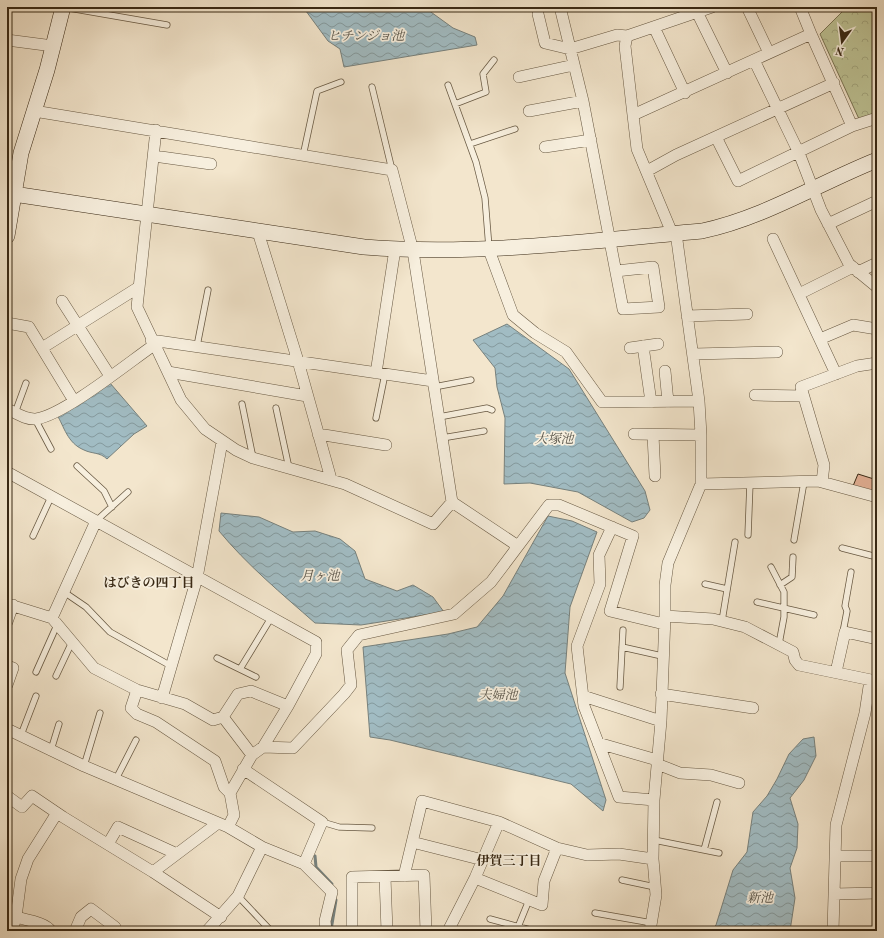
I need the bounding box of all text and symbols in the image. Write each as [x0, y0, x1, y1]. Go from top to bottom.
north arrow [822, 22, 862, 62]
water label: ヒチンジョ池 [328, 29, 406, 43]
text: N [834, 44, 845, 57]
water label: 大塚池 [534, 432, 575, 446]
water label: 月ヶ池 [300, 569, 341, 583]
district label: はびきの四丁目 [103, 576, 195, 590]
water label: 夫婦池 [478, 688, 519, 702]
district label: 伊賀三丁目 [476, 853, 542, 868]
water label: 新池 [747, 891, 775, 905]

